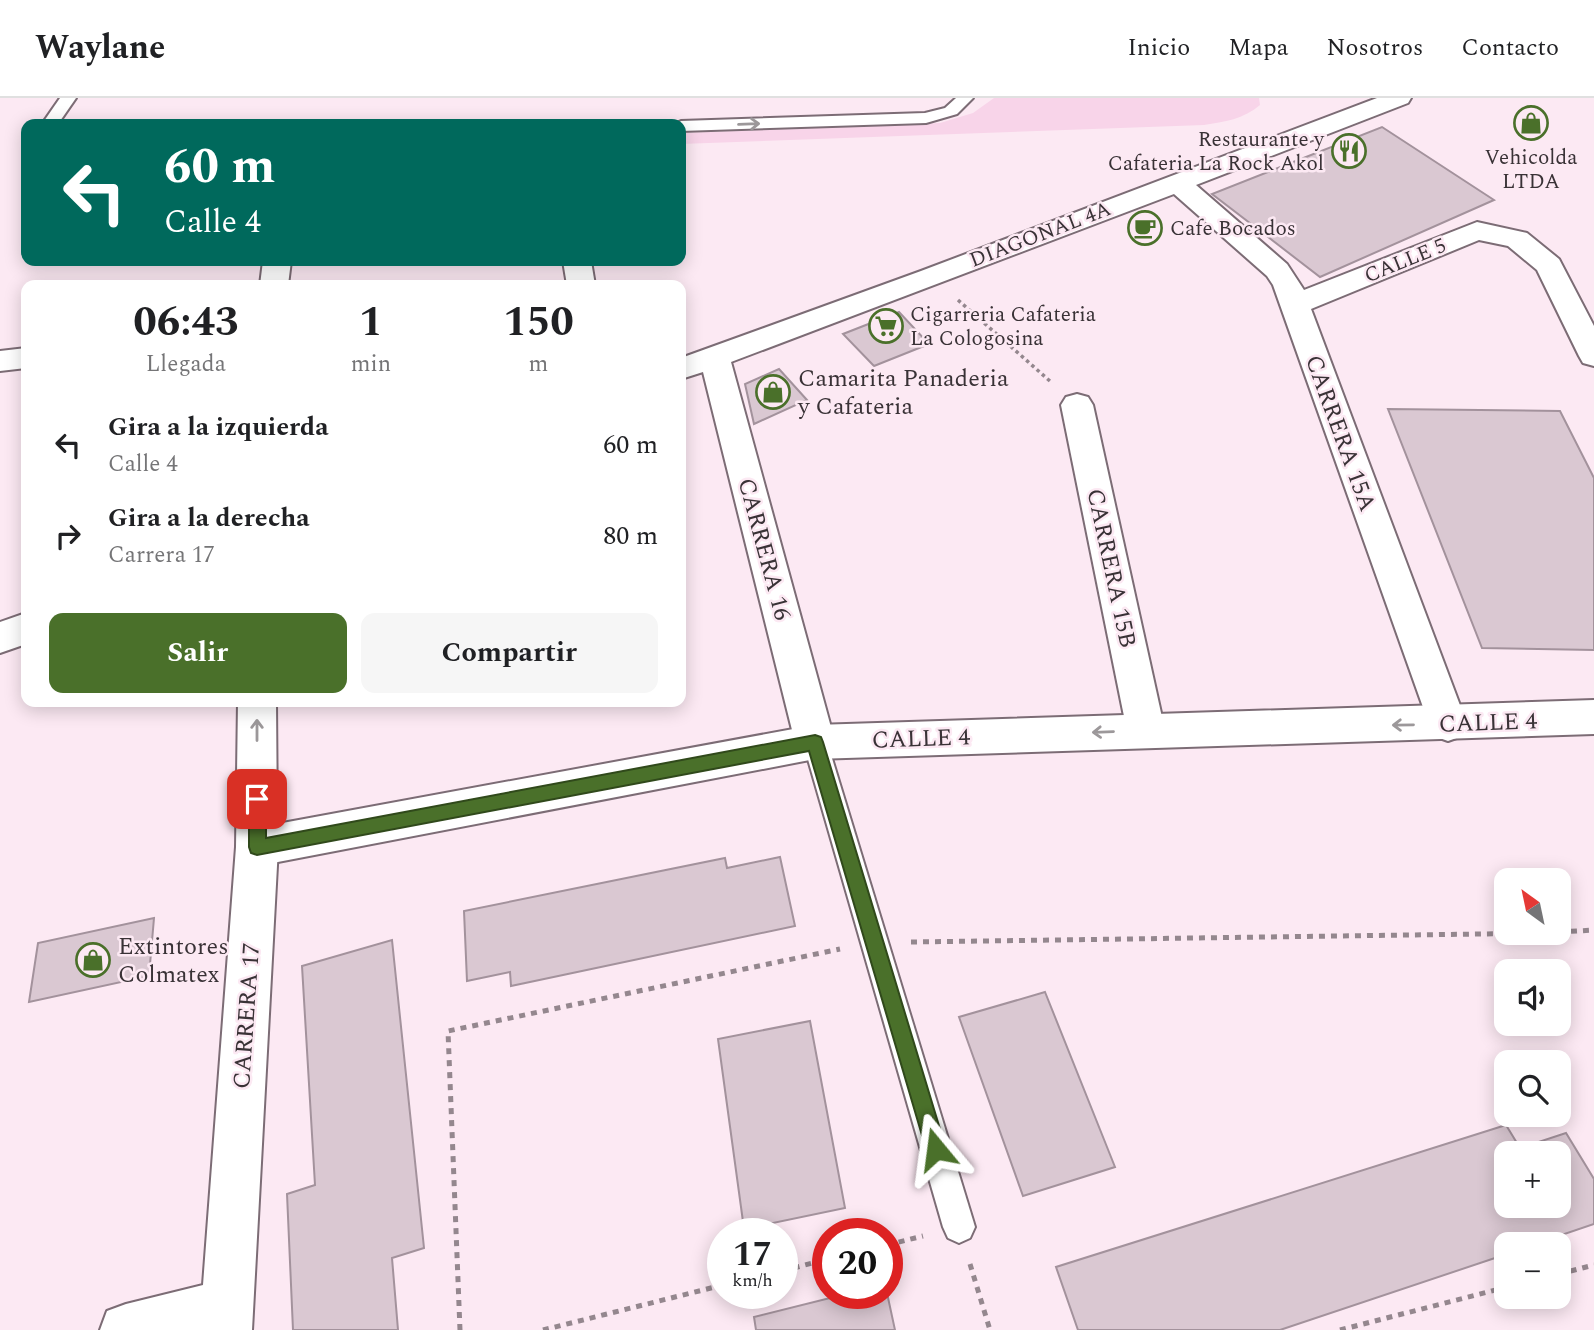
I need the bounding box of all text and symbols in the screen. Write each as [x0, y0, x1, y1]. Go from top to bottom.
text: Waylane [35, 23, 165, 73]
text: Inicio [1127, 30, 1190, 66]
text: Mapa [1228, 30, 1288, 66]
text: Nosotros [1326, 30, 1423, 66]
text: Contacto [1461, 30, 1559, 66]
shop icon: Vehicolda LTDA [1512, 104, 1550, 142]
one-way arrow [737, 117, 760, 130]
place label: Restaurante y Cafateria La Rock Akol [1108, 124, 1325, 180]
text: 60 m [164, 130, 275, 205]
restaurant icon: Restaurante y Cafateria La Rock Akol [1330, 132, 1368, 170]
place label: Vehicolda LTDA [1485, 142, 1578, 198]
icon: left [49, 147, 140, 238]
street label: DIAGONAL 4A [965, 193, 1116, 277]
text: Calle 4 [164, 198, 261, 247]
cafe icon: Cafe Bocados [1126, 209, 1164, 247]
place label: Cafe Bocados [1170, 213, 1296, 245]
street label: CALLE 5 [1359, 230, 1451, 292]
text: 06:43 [133, 291, 239, 354]
text: 1 [359, 291, 383, 354]
text: 150 [503, 291, 574, 354]
place label: Cigarreria Cafateria La Cologosina [910, 299, 1097, 355]
supermarket icon: Cigarreria Cafateria La Cologosina [867, 307, 905, 345]
text: Llegada [146, 347, 226, 382]
text: min [351, 347, 391, 382]
text: m [529, 347, 548, 382]
street label: CARRERA 15A [1295, 350, 1385, 517]
place label: Camarita Panaderia y Cafateria [797, 361, 1009, 425]
shop icon: Camarita Panaderia y Cafateria [754, 373, 792, 411]
text: Gira a la izquierda [108, 407, 329, 447]
text: 60 m [603, 425, 658, 465]
icon: left [49, 426, 87, 464]
text: Calle 4 [108, 447, 178, 482]
street label: CARRERA 16 [728, 474, 800, 625]
street label: CARRERA 15B [1077, 485, 1145, 651]
text: Gira a la derecha [108, 498, 310, 538]
text: 80 m [603, 516, 658, 556]
icon: right [49, 517, 87, 555]
text: Carrera 17 [108, 538, 215, 573]
button: Salir [49, 613, 347, 693]
button: Compartir [361, 613, 658, 693]
street label: CALLE 4 [1438, 703, 1538, 743]
one-way arrow [1392, 718, 1415, 731]
one-way arrow [250, 719, 264, 742]
street label: CALLE 4 [871, 719, 971, 759]
one-way arrow [1091, 726, 1114, 739]
pin [227, 769, 287, 829]
icon: arrive [238, 780, 276, 818]
north arrow [1494, 868, 1572, 945]
map controls [1494, 868, 1571, 1309]
place label: Extintores Colmatex [118, 929, 229, 993]
shop icon: Extintores Colmatex [74, 941, 112, 979]
street label: CARRERA 17 [224, 942, 270, 1090]
button: sound [1494, 959, 1571, 1036]
button: search [1494, 1050, 1571, 1127]
position arrow [899, 1112, 973, 1186]
button: + [1494, 1141, 1571, 1218]
speed limit sign: 20 [812, 1218, 903, 1309]
text: 17 [733, 1228, 772, 1281]
button: − [1494, 1232, 1571, 1309]
text: km/h [732, 1267, 773, 1294]

